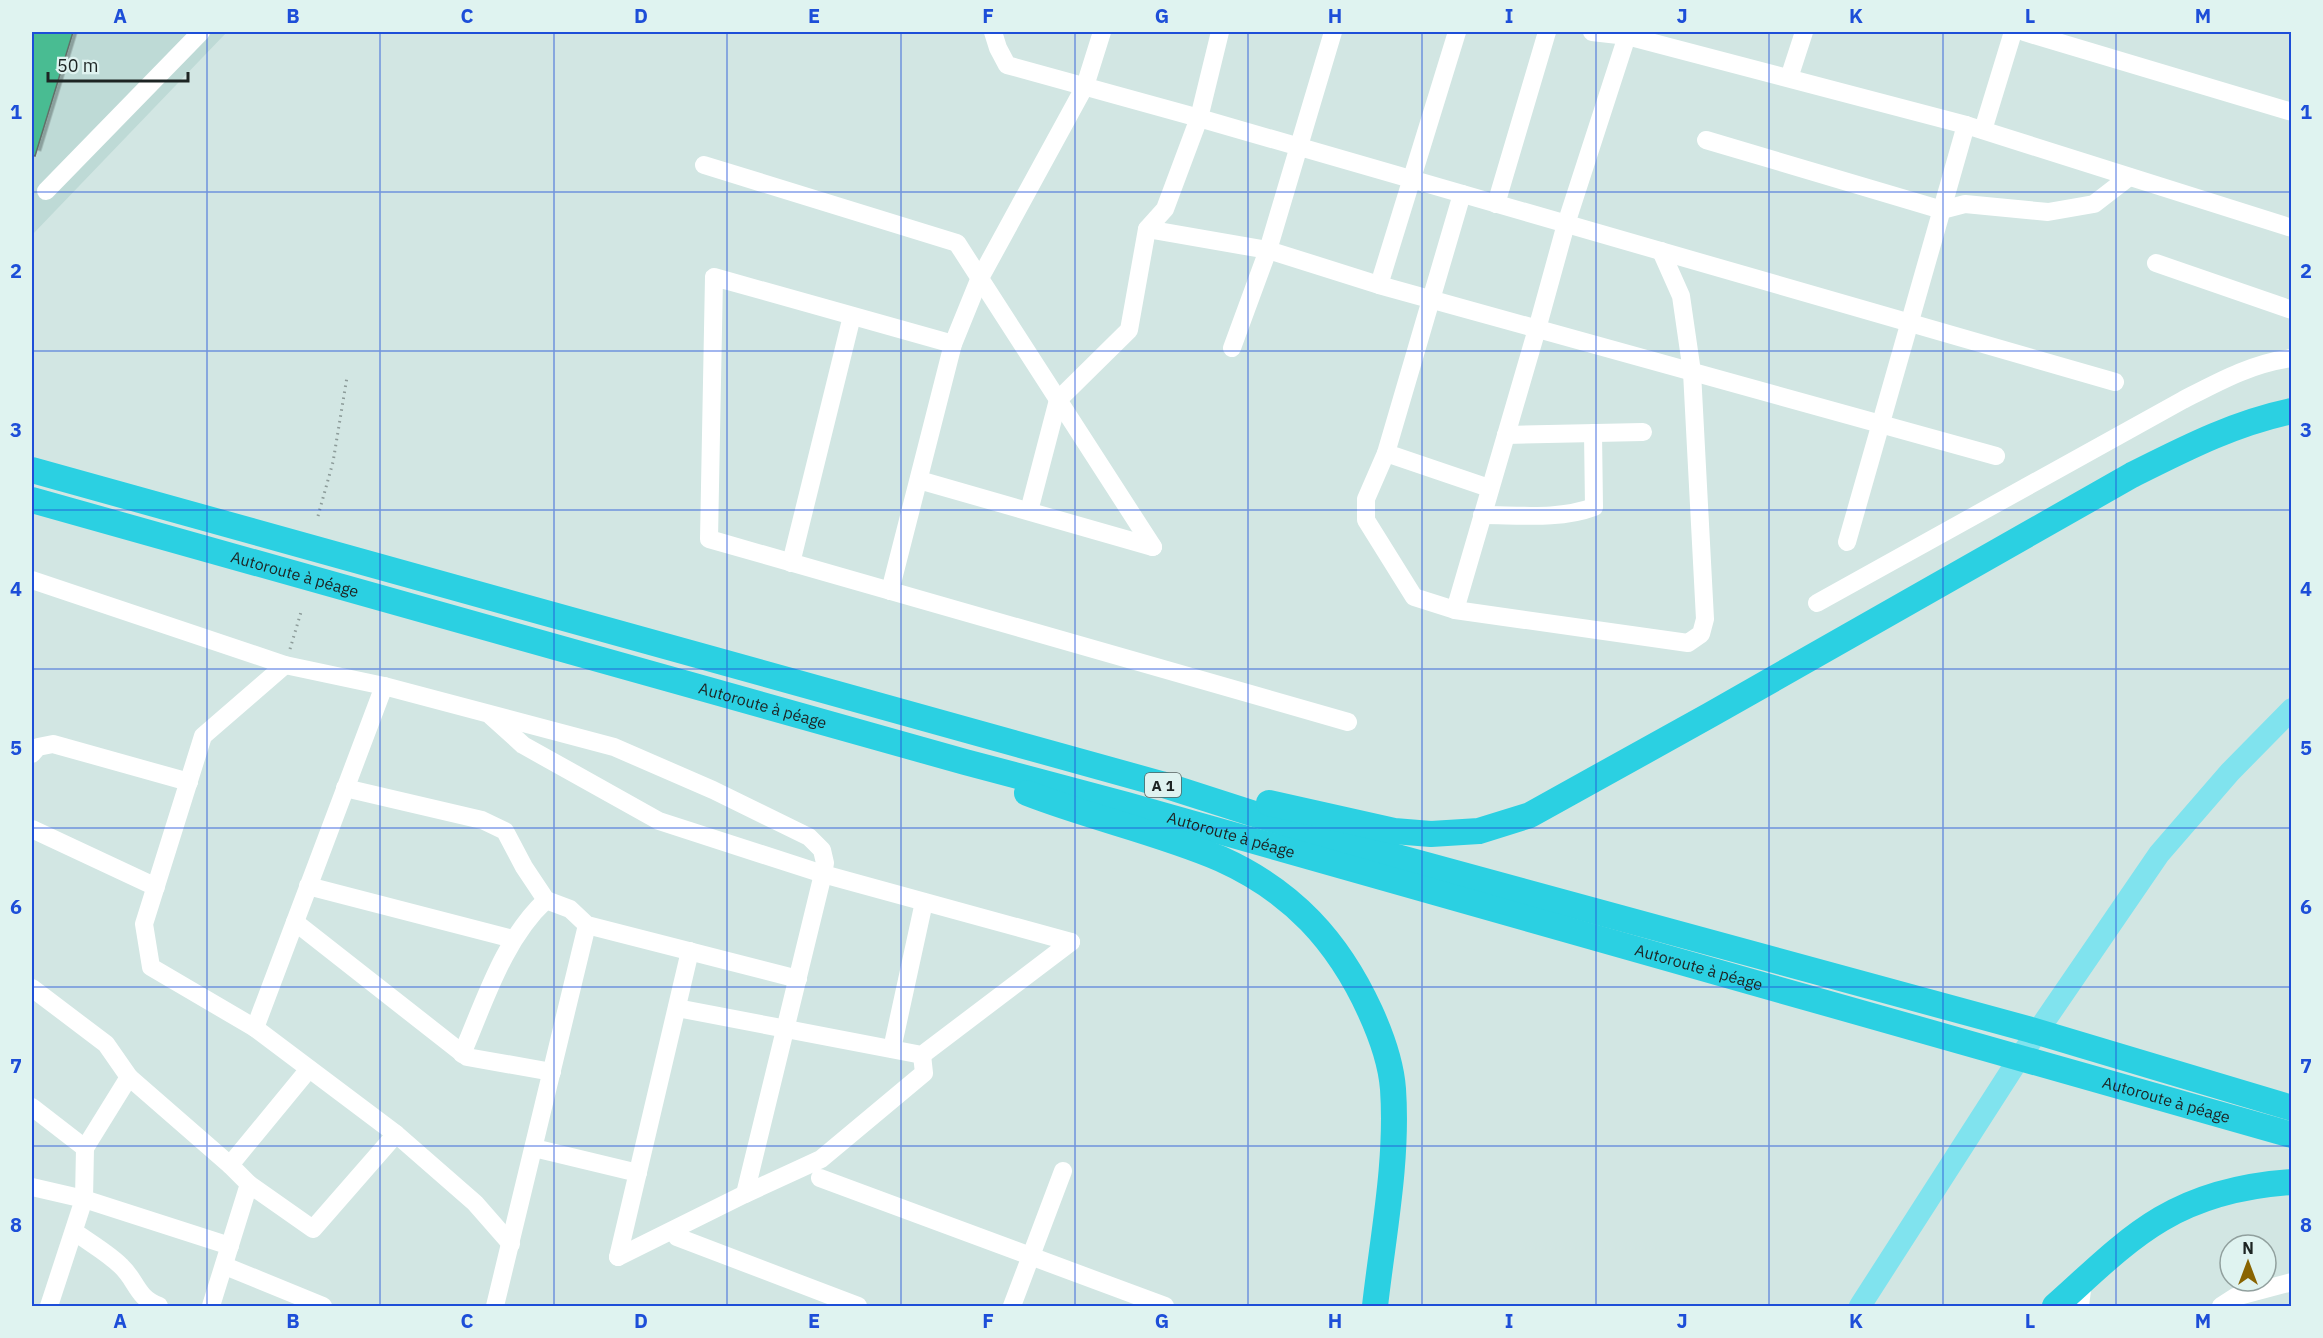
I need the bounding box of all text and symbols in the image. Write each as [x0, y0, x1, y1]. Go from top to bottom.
text: A [113, 2, 127, 29]
text: B [286, 2, 300, 29]
text: C [460, 2, 474, 29]
text: D [634, 2, 648, 29]
text: E [808, 2, 820, 29]
text: F [982, 2, 994, 29]
text: G [1155, 2, 1169, 29]
text: H [1328, 2, 1342, 29]
text: I [1505, 2, 1513, 29]
text: J [1676, 2, 1688, 29]
text: K [1849, 2, 1863, 29]
text: L [2025, 2, 2035, 29]
text: M [2195, 2, 2211, 29]
scale bar [48, 45, 188, 83]
text: 50 m [57, 54, 99, 77]
text: 1 [10, 98, 22, 125]
text: 1 [2300, 98, 2312, 125]
text: 2 [10, 257, 22, 284]
text: 2 [2300, 257, 2312, 284]
text: 3 [10, 416, 22, 443]
text: 3 [2300, 416, 2312, 443]
street label: Autoroute à péage [229, 546, 361, 601]
text: 4 [10, 575, 22, 602]
text: 4 [2300, 575, 2312, 602]
street label: Autoroute à péage [696, 678, 829, 733]
text: 5 [10, 734, 22, 761]
text: 5 [2300, 734, 2312, 761]
road number: A 1 [1145, 773, 1181, 797]
street label: Autoroute à péage [1165, 807, 1298, 862]
text: 6 [10, 893, 22, 920]
text: 6 [2300, 893, 2312, 920]
street label: Autoroute à péage [1633, 939, 1765, 995]
text: 7 [10, 1052, 22, 1079]
text: 7 [2300, 1052, 2312, 1079]
street label: Autoroute à péage [2100, 1072, 2233, 1127]
text: 8 [10, 1211, 22, 1238]
text: 8 [2300, 1211, 2312, 1238]
north arrow [2218, 1233, 2278, 1293]
text: N [2242, 1238, 2254, 1258]
text: A [113, 1307, 127, 1334]
text: B [286, 1307, 300, 1334]
text: C [460, 1307, 474, 1334]
text: D [634, 1307, 648, 1334]
text: E [808, 1307, 820, 1334]
text: F [982, 1307, 994, 1334]
text: G [1155, 1307, 1169, 1334]
text: H [1328, 1307, 1342, 1334]
text: I [1505, 1307, 1513, 1334]
text: J [1676, 1307, 1688, 1334]
text: K [1849, 1307, 1863, 1334]
text: L [2025, 1307, 2035, 1334]
text: M [2195, 1307, 2211, 1334]

